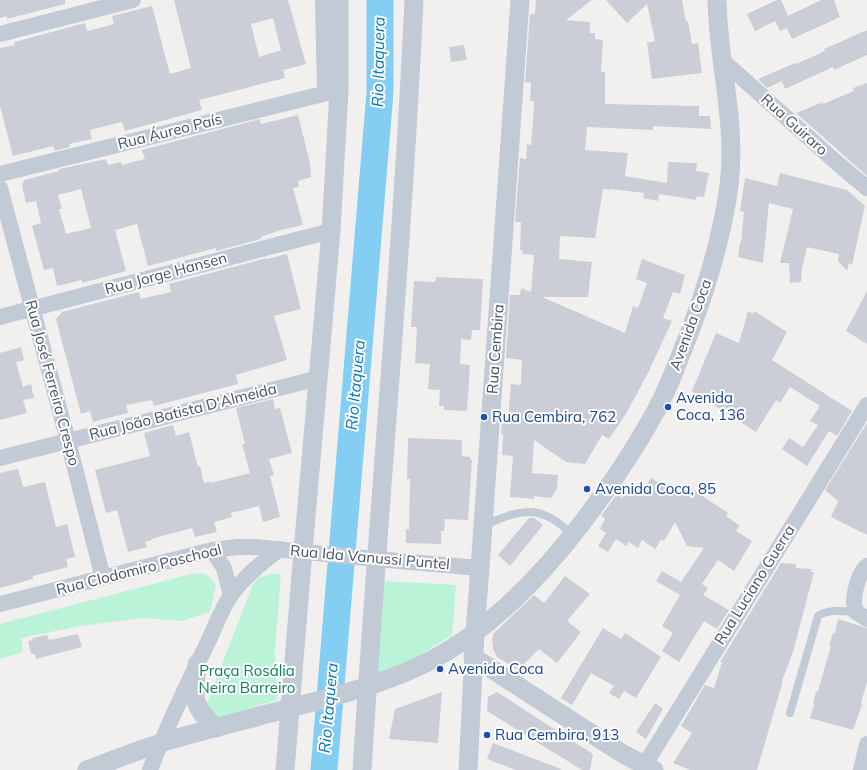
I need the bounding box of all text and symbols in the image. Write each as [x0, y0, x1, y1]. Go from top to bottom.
water label: Rio Itaquera [369, 17, 389, 107]
street label: Rua Guiraro [757, 90, 831, 160]
street label: Rua Áureo País [116, 110, 224, 154]
street label: Rua Jorge Hansen [103, 249, 229, 299]
street label: Avenida Coca [666, 277, 716, 373]
street label: Rua José Ferreira Crespo [21, 298, 83, 468]
street label: Rua Cembira [484, 304, 508, 394]
water label: Rio Itaquera [342, 339, 370, 431]
street label: Rua João Batista D'Almeida [87, 380, 279, 444]
place label: Avenida Coca, 136 [676, 389, 745, 424]
marker: Avenida Coca, 136 [663, 402, 673, 412]
place label: Rua Cembira, 762 [492, 408, 616, 426]
marker: Rua Cembira, 762 [479, 412, 489, 422]
place label: Avenida Coca, 85 [595, 480, 716, 498]
marker: Avenida Coca, 85 [582, 484, 592, 494]
street label: Rua Luciano Guerra [711, 522, 799, 648]
street label: Rua Clodomiro Paschoal [55, 541, 223, 599]
street label: Rua Ida Vanussi Puntel [289, 542, 451, 574]
place label: Avenida Coca [448, 660, 544, 678]
park label: Praça Rosália Neira Barreiro [199, 662, 295, 697]
water label: Rio Itaquera [315, 662, 343, 754]
marker: Avenida Coca [435, 664, 445, 674]
place label: Rua Cembira, 913 [495, 726, 619, 744]
marker: Rua Cembira, 913 [482, 730, 492, 740]

